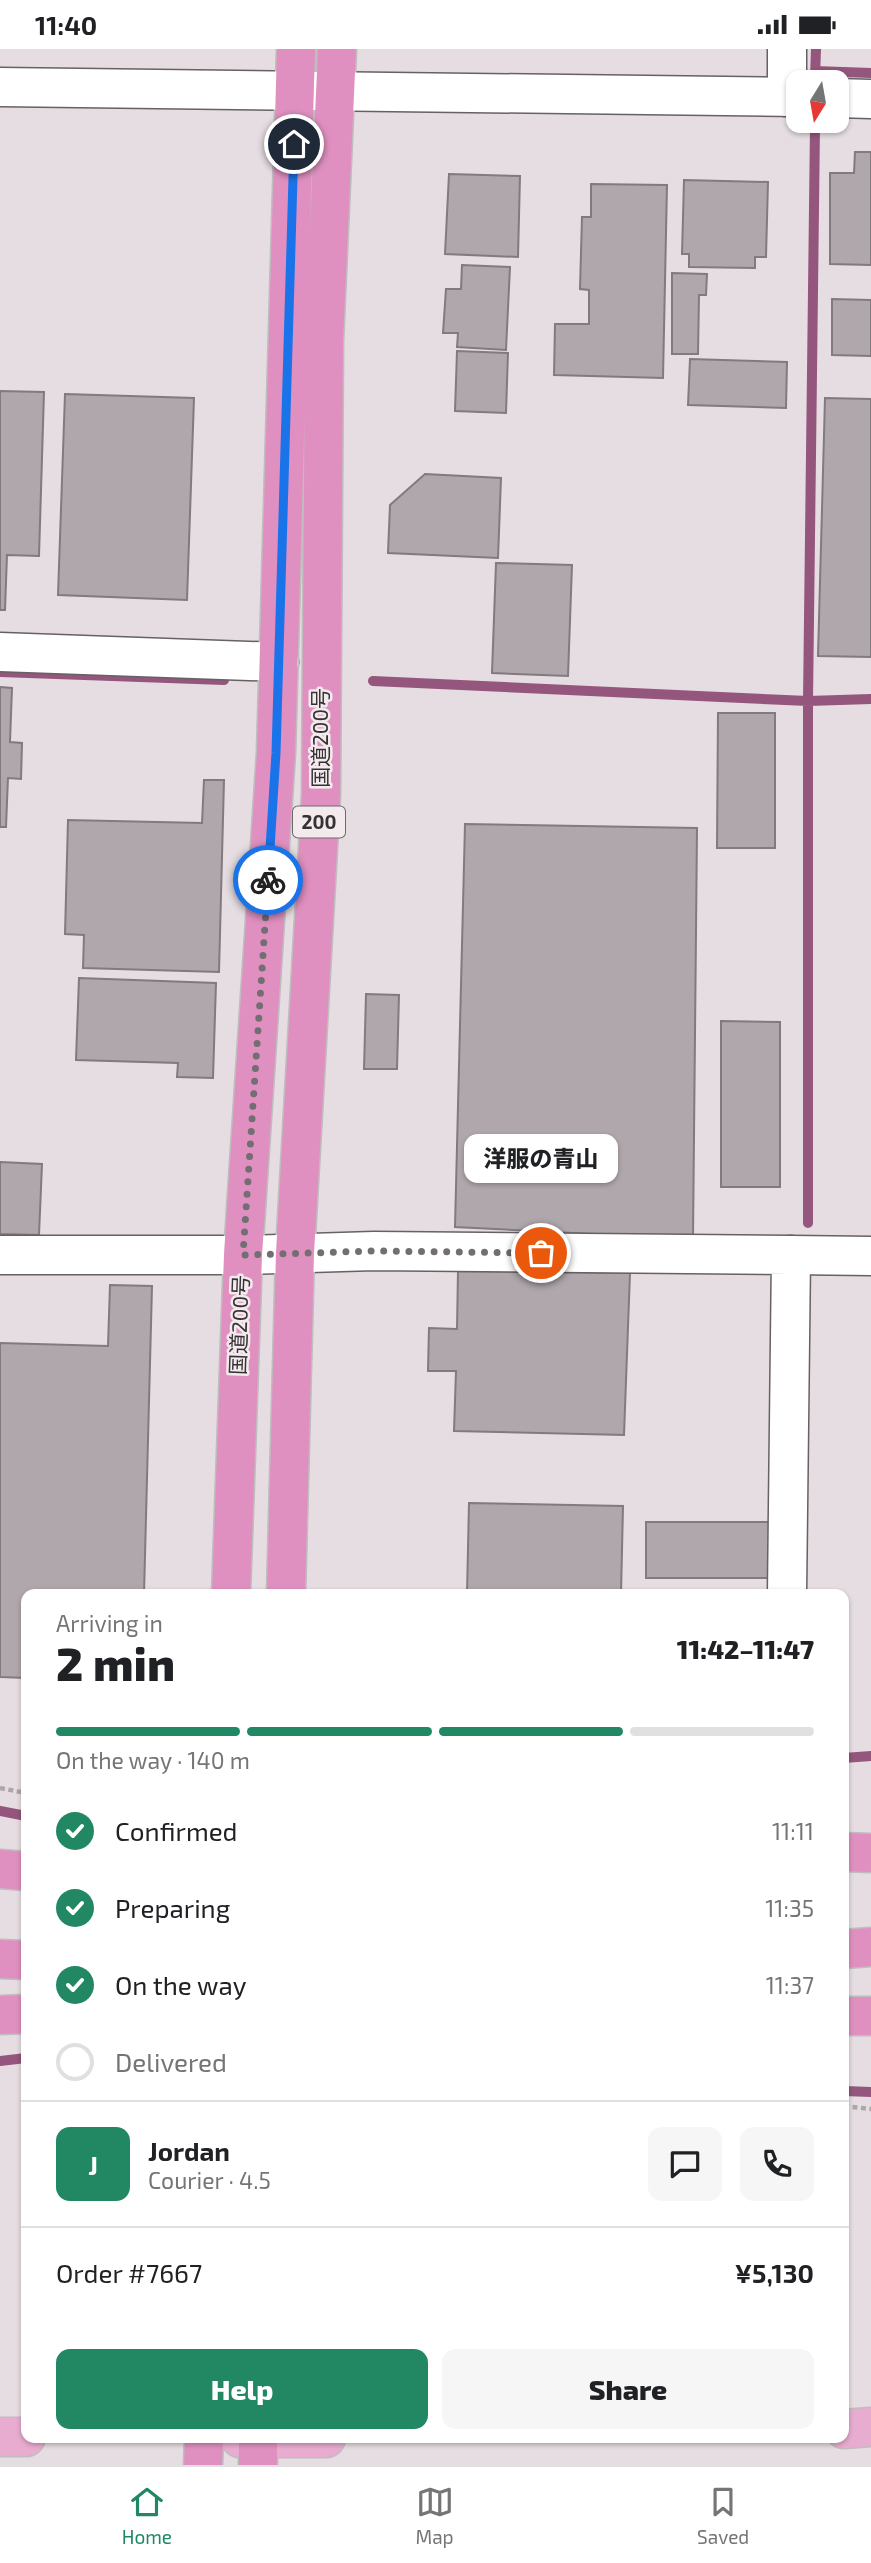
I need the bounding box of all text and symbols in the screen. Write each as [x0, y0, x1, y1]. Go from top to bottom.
text: 11:40 [35, 9, 97, 40]
north arrow [786, 70, 849, 133]
map controls [786, 70, 849, 133]
pin [264, 114, 324, 174]
icon: home [275, 125, 313, 163]
street label: 国道200号 [307, 688, 332, 788]
road number: 200 [293, 807, 345, 837]
courier [233, 845, 303, 915]
icon: bike [249, 861, 287, 899]
callout: 洋服の青山 [464, 1134, 618, 1183]
text: 洋服の青山 [484, 1144, 599, 1172]
pin [511, 1223, 571, 1283]
icon: bag [522, 1234, 560, 1272]
street label: 国道200号 [224, 1274, 253, 1375]
text: Arriving in [56, 1609, 163, 1637]
text: 11:42–11:47 [677, 1633, 814, 1664]
text: 2 min [56, 1635, 175, 1690]
text: On the way · 140 m [56, 1746, 250, 1774]
icon: check [56, 1812, 94, 1850]
text: Confirmed [115, 1815, 238, 1846]
text: 11:11 [772, 1817, 814, 1845]
icon: check [56, 1889, 94, 1927]
text: Preparing [115, 1892, 230, 1923]
text: 11:35 [765, 1894, 814, 1922]
icon: check [56, 1966, 94, 2004]
text: On the way [115, 1969, 246, 2000]
text: 11:37 [766, 1971, 814, 1999]
text: Delivered [115, 2046, 227, 2077]
button: chat [648, 2127, 722, 2201]
button: phone [740, 2127, 814, 2201]
text: Jordan [148, 2135, 230, 2166]
text: J [88, 2149, 98, 2180]
text: Courier · 4.5 [148, 2166, 271, 2194]
text: Order #7667 [56, 2257, 202, 2288]
text: ¥5,130 [735, 2257, 814, 2288]
button: Help [56, 2349, 428, 2429]
button: Share [442, 2349, 814, 2429]
tab: Home [122, 2483, 172, 2548]
tab: Map [416, 2483, 454, 2548]
tab: Saved [697, 2483, 749, 2548]

